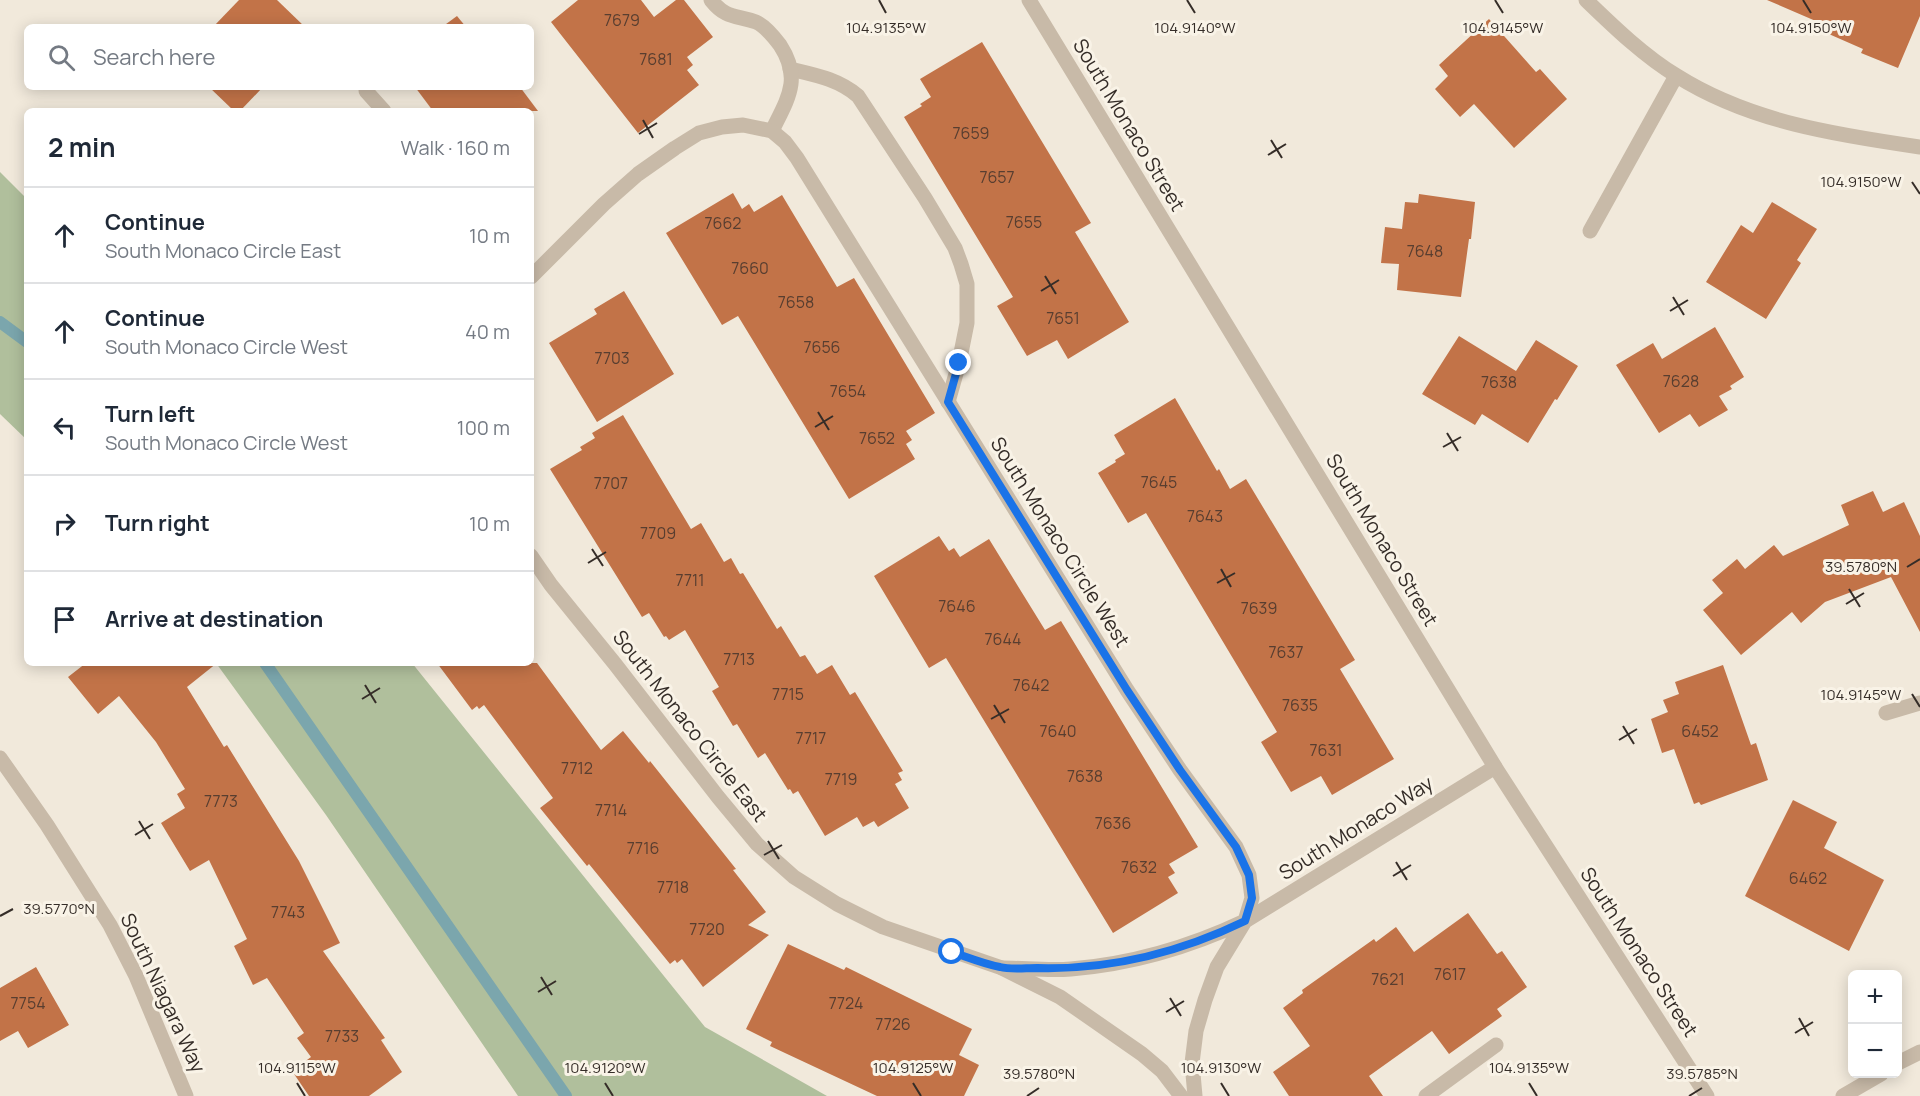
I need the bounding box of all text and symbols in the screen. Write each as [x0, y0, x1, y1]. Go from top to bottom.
house number: 7679 [604, 9, 640, 31]
text: 104.9135°W [846, 17, 926, 38]
text: 104.9140°W [1154, 17, 1236, 38]
text: 104.9145°W [1463, 17, 1543, 38]
text: 104.9150°W [1770, 17, 1852, 38]
search box [24, 24, 534, 90]
street label: South Monaco Street [1067, 33, 1192, 216]
icon: search [45, 41, 78, 74]
text: Search here [93, 42, 215, 72]
house number: 7681 [639, 48, 673, 70]
house number: 7659 [952, 122, 990, 144]
text: 2 min [48, 129, 116, 165]
text: Walk · 160 m [401, 134, 510, 161]
house number: 7657 [979, 166, 1015, 188]
text: 104.9150°W [1820, 171, 1902, 192]
text: Continue [105, 207, 205, 237]
house number: 7655 [1006, 211, 1042, 233]
house number: 7662 [704, 212, 742, 234]
icon: ahead [48, 219, 81, 252]
text: 10 m [469, 222, 510, 249]
text: South Monaco Circle East [105, 237, 341, 264]
house number: 7648 [1407, 240, 1443, 262]
house number: 7660 [731, 257, 769, 279]
house number: 7658 [778, 291, 814, 313]
text: Continue [105, 303, 205, 333]
house number: 7651 [1046, 307, 1080, 329]
icon: ahead [48, 315, 81, 348]
text: 40 m [465, 318, 510, 345]
text: South Monaco Circle West [105, 333, 348, 360]
house number: 7656 [803, 336, 841, 358]
house number: 7703 [594, 347, 630, 369]
route end [945, 349, 971, 375]
house number: 7628 [1663, 370, 1699, 392]
house number: 7638 [1481, 371, 1517, 393]
house number: 7654 [830, 380, 866, 402]
text: Turn left [105, 399, 195, 429]
icon: left [48, 411, 81, 444]
text: 100 m [457, 414, 510, 441]
house number: 7652 [859, 427, 895, 449]
text: South Monaco Circle West [105, 429, 348, 456]
street label: South Monaco Circle West [985, 432, 1136, 652]
street label: South Monaco Street [1320, 448, 1445, 631]
house number: 7645 [1141, 471, 1177, 493]
house number: 7707 [594, 472, 628, 494]
house number: 7643 [1187, 505, 1223, 527]
icon: right [48, 507, 81, 540]
text: Turn right [105, 508, 210, 538]
text: 10 m [469, 510, 510, 537]
house number: 7709 [640, 522, 676, 544]
text: 39.5780°N [1825, 556, 1897, 577]
house number: 7711 [676, 569, 704, 591]
house number: 7646 [938, 595, 976, 617]
house number: 7639 [1241, 597, 1277, 619]
icon: arrive [48, 603, 81, 636]
text: Arrive at destination [105, 604, 323, 634]
street label: South Monaco Circle East [607, 624, 774, 827]
house number: 7644 [985, 628, 1021, 650]
house number: 7637 [1269, 641, 1303, 663]
house number: 7713 [723, 648, 755, 670]
house number: 7642 [1013, 674, 1049, 696]
house number: 7715 [772, 683, 804, 705]
text: 104.9145°W [1821, 684, 1901, 705]
house number: 7635 [1282, 694, 1318, 716]
house number: 7640 [1039, 720, 1077, 742]
house number: 6452 [1681, 720, 1719, 742]
house number: 7717 [796, 727, 826, 749]
house number: 7631 [1309, 739, 1343, 761]
house number: 7712 [561, 757, 593, 779]
house number: 7638 [1067, 765, 1103, 787]
house number: 7719 [825, 768, 857, 790]
street label: South Monaco Way [1274, 769, 1438, 886]
house number: 7773 [204, 790, 238, 812]
house number: 7714 [595, 799, 627, 821]
house number: 7636 [1095, 812, 1131, 834]
house number: 7716 [627, 837, 659, 859]
house number: 7632 [1121, 856, 1157, 878]
street label: South Monaco Street [1574, 862, 1704, 1042]
house number: 6462 [1789, 867, 1827, 889]
house number: 7718 [657, 876, 689, 898]
text: 39.5770°N [23, 898, 95, 919]
house number: 7743 [271, 901, 305, 923]
street label: South Niagara Way [115, 909, 212, 1077]
house number: 7720 [689, 918, 725, 940]
route start [938, 938, 964, 964]
house number: 7617 [1434, 963, 1466, 985]
house number: 7621 [1371, 968, 1405, 990]
map controls [1848, 970, 1902, 1078]
button: + [1848, 970, 1902, 1024]
house number: 7754 [10, 992, 46, 1014]
house number: 7724 [829, 992, 863, 1014]
house number: 7726 [875, 1013, 911, 1035]
button: − [1848, 1024, 1902, 1078]
house number: 7733 [325, 1025, 359, 1047]
text: 104.9115°W [258, 1057, 336, 1078]
text: 104.9120°W [565, 1057, 645, 1078]
text: 104.9125°W [873, 1057, 953, 1078]
text: 104.9130°W [1181, 1057, 1261, 1078]
text: 104.9135°W [1489, 1057, 1569, 1078]
text: 39.5780°N [1003, 1063, 1075, 1084]
text: 39.5785°N [1666, 1063, 1738, 1084]

